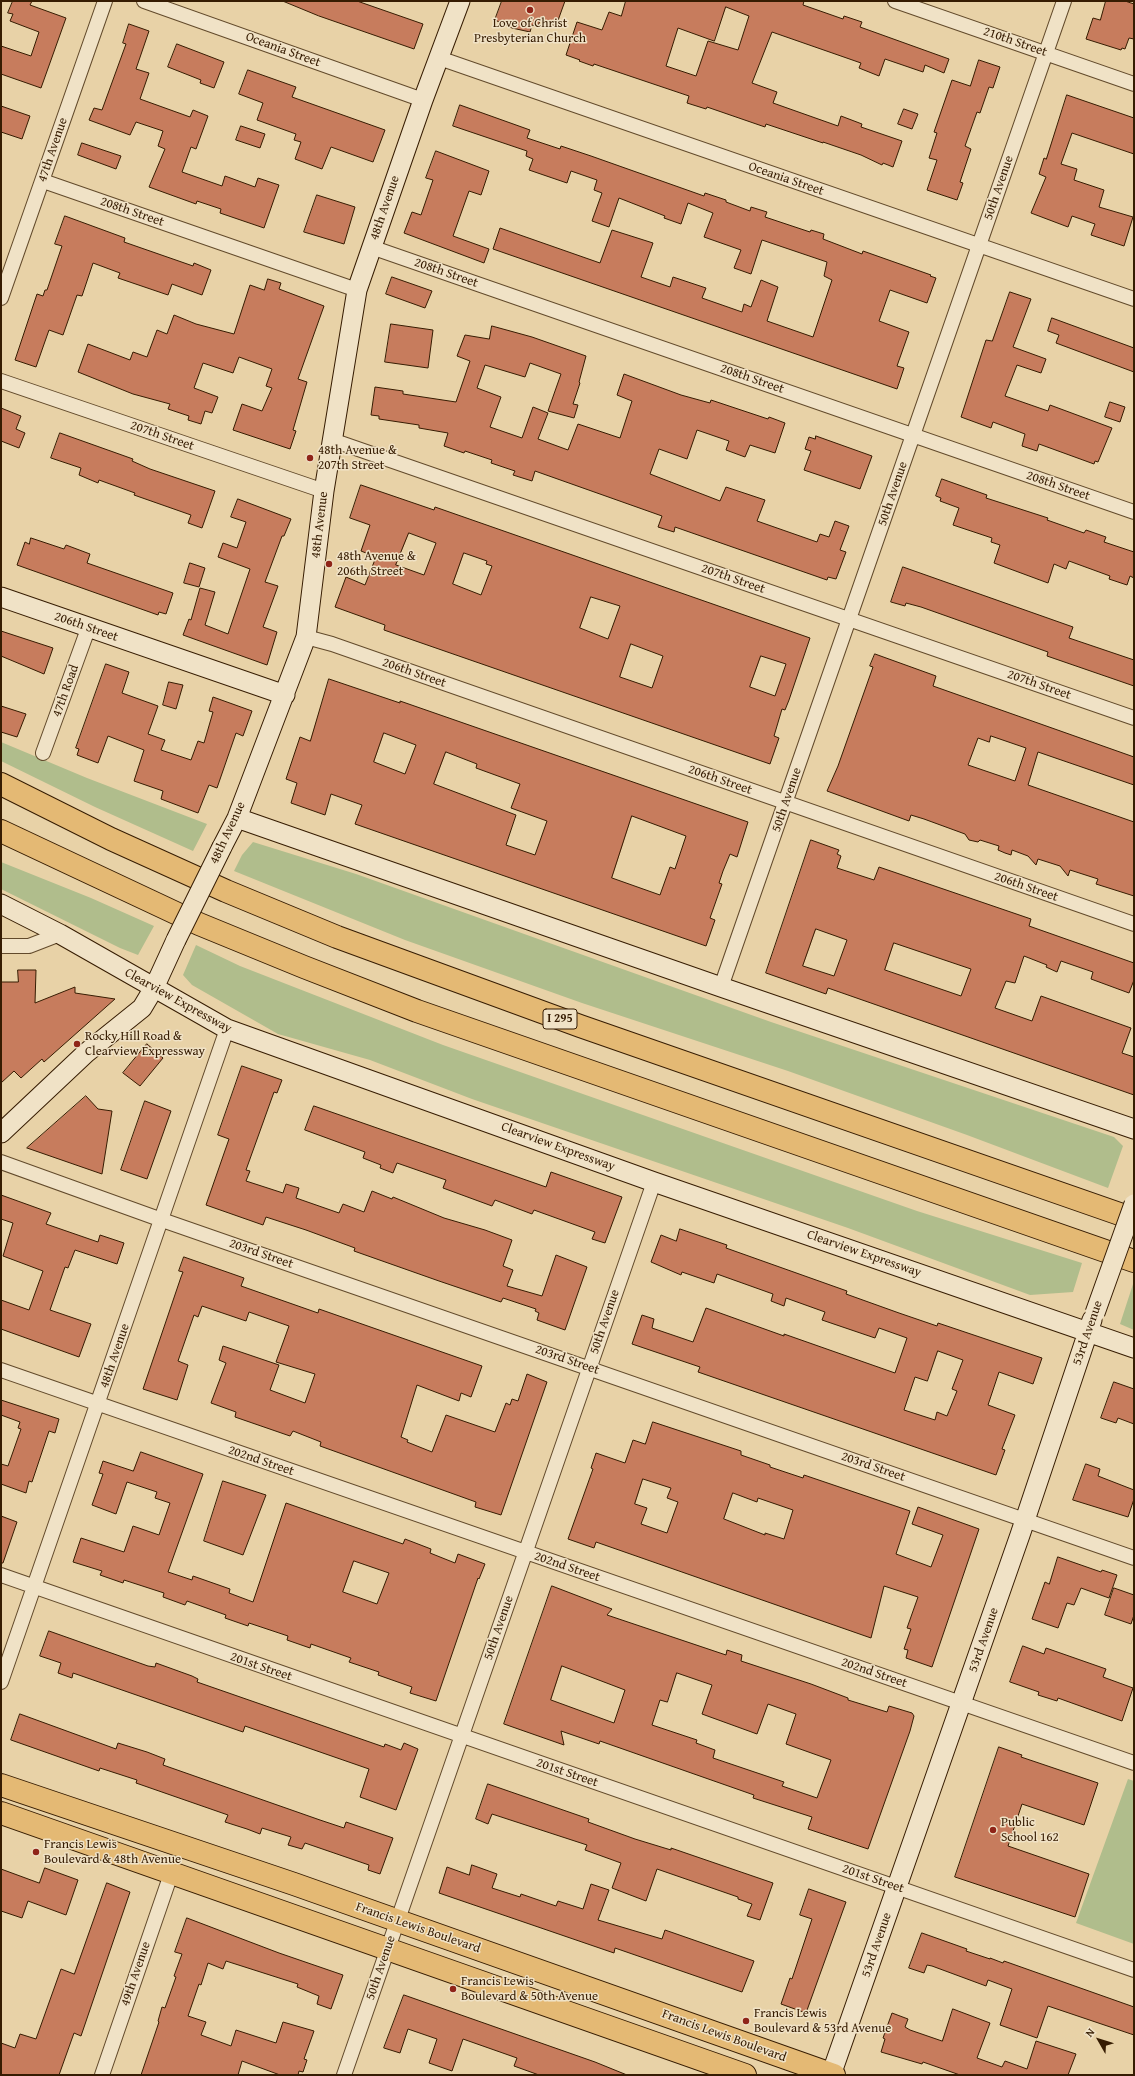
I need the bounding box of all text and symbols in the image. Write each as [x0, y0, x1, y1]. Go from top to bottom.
marker: Love of Christ Presbyterian Church [525, 5, 535, 15]
place label: Love of Christ Presbyterian Church [474, 16, 586, 47]
street label: 210th Street [981, 24, 1049, 60]
street label: Oceania Street [243, 29, 323, 71]
street label: 47th Avenue [35, 116, 71, 184]
street label: 50th Avenue [981, 154, 1017, 222]
street label: Oceania Street [746, 159, 826, 199]
street label: 48th Avenue [367, 174, 403, 242]
street label: 208th Street [98, 194, 166, 230]
street label: 208th Street [412, 255, 480, 291]
street label: 208th Street [718, 361, 786, 397]
street label: 207th Street [128, 418, 196, 454]
place label: 48th Avenue & 207th Street [318, 443, 397, 474]
marker: 48th Avenue & 207th Street [305, 453, 315, 463]
street label: 50th Avenue [875, 460, 911, 528]
street label: 208th Street [1024, 468, 1092, 504]
street label: 48th Avenue [308, 491, 332, 559]
place label: 48th Avenue & 206th Street [337, 549, 416, 580]
marker: 48th Avenue & 206th Street [324, 559, 334, 569]
street label: 207th Street [699, 561, 767, 597]
street label: 206th Street [52, 609, 120, 645]
street label: 206th Street [380, 655, 448, 691]
street label: 47th Road [49, 663, 83, 719]
street label: 207th Street [1005, 667, 1073, 703]
street label: 206th Street [686, 762, 754, 798]
street label: 50th Avenue [769, 766, 805, 834]
street label: 48th Avenue [207, 799, 249, 867]
street label: 206th Street [992, 869, 1060, 905]
street label: Clearview Expressway [122, 965, 234, 1037]
road number: I 295 [543, 1009, 577, 1029]
place label: Rocky Hill Road & Clearview Expressway [85, 1029, 205, 1060]
marker: Rocky Hill Road & Clearview Expressway [72, 1039, 82, 1049]
street label: Clearview Expressway [499, 1119, 617, 1175]
street label: Clearview Expressway [805, 1227, 923, 1281]
street label: 203rd Street [227, 1236, 295, 1272]
street label: 50th Avenue [587, 1288, 623, 1356]
street label: 53rd Avenue [1070, 1299, 1106, 1367]
street label: 48th Avenue [97, 1322, 133, 1390]
street label: 203rd Street [533, 1342, 601, 1378]
street label: 202nd Street [226, 1442, 296, 1480]
street label: 203rd Street [839, 1449, 907, 1485]
street label: 202nd Street [532, 1548, 602, 1586]
street label: 50th Avenue [481, 1594, 517, 1662]
street label: 53rd Avenue [966, 1606, 1002, 1674]
street label: 201st Street [228, 1649, 294, 1685]
street label: 202nd Street [839, 1654, 909, 1692]
street label: 201st Street [534, 1755, 600, 1791]
place label: Public School 162 [1001, 1815, 1059, 1846]
marker: Public School 162 [988, 1825, 998, 1835]
place label: Francis Lewis Boulevard & 48th Avenue [44, 1837, 181, 1868]
marker: Francis Lewis Boulevard & 48th Avenue [31, 1847, 41, 1857]
street label: 201st Street [840, 1861, 906, 1897]
street label: Francis Lewis Boulevard [353, 1899, 483, 1957]
street label: 53rd Avenue [859, 1911, 895, 1979]
street label: 50th Avenue [363, 1934, 399, 2002]
street label: 49th Avenue [118, 1940, 154, 2008]
place label: Francis Lewis Boulevard & 50th Avenue [461, 1974, 598, 2005]
marker: Francis Lewis Boulevard & 50th Avenue [448, 1984, 458, 1994]
street label: Francis Lewis Boulevard [660, 2006, 788, 2066]
place label: Francis Lewis Boulevard & 53rd Avenue [754, 2006, 891, 2037]
marker: Francis Lewis Boulevard & 53rd Avenue [741, 2016, 751, 2026]
north arrow [1079, 2020, 1119, 2060]
text: N [1081, 2025, 1098, 2040]

